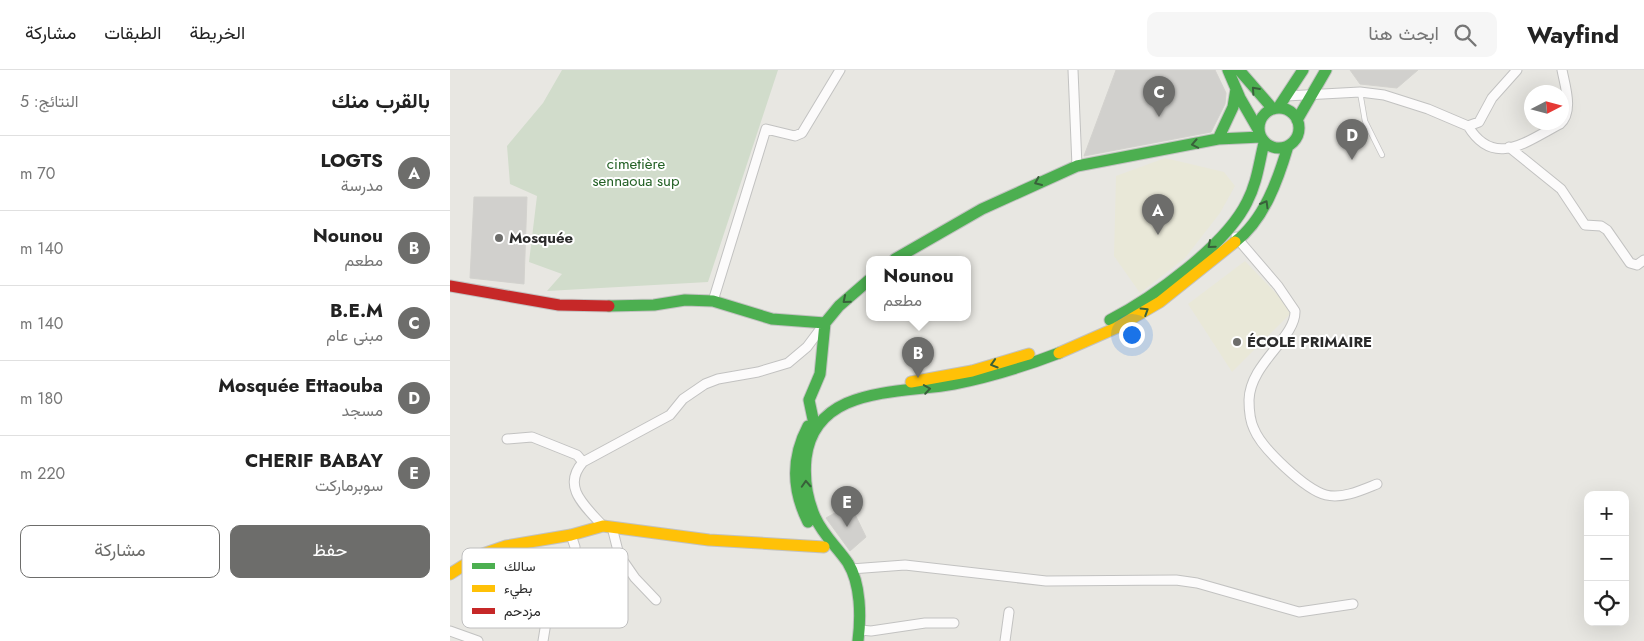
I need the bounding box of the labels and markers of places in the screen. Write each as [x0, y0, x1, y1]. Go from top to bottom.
pin: C [1143, 76, 1175, 117]
pin: D [1336, 119, 1368, 160]
pin: A [1142, 194, 1174, 235]
place label: Mosquée [509, 227, 574, 249]
marker: Mosquée [493, 232, 505, 244]
place label: ÉCOLE PRIMAIRE [1247, 331, 1372, 353]
marker: ÉCOLE PRIMAIRE [1231, 336, 1243, 348]
pin: B [902, 337, 934, 378]
pin: E [831, 486, 863, 527]

